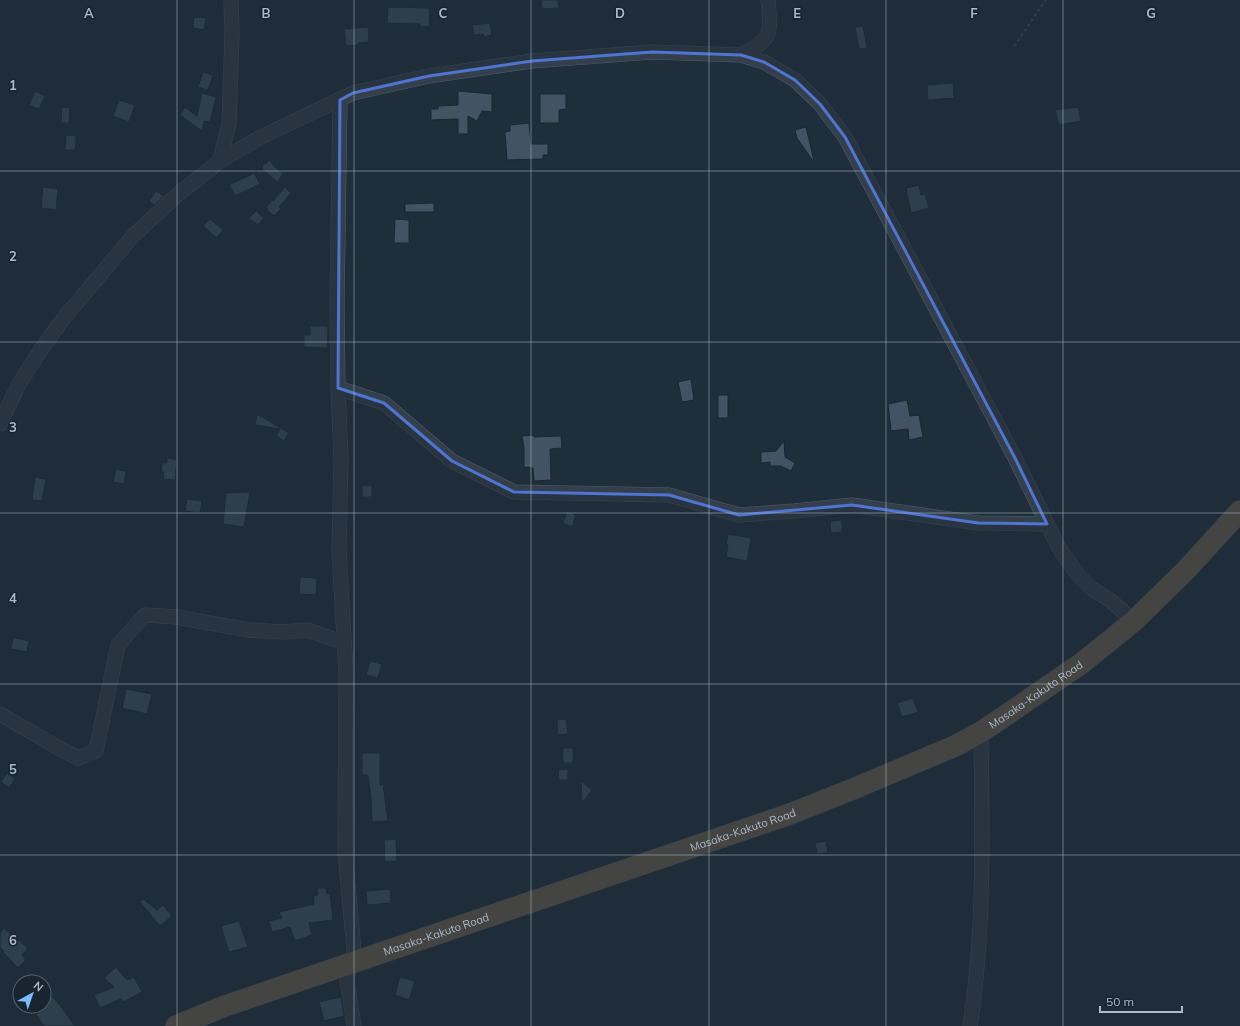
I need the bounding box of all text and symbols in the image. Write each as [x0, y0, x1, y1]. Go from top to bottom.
text: A [84, 5, 94, 21]
text: B [262, 5, 271, 21]
text: C [439, 5, 448, 21]
text: D [615, 5, 625, 21]
text: E [793, 5, 801, 21]
text: F [970, 5, 978, 21]
text: G [1146, 5, 1156, 21]
text: 1 [9, 77, 17, 93]
text: 2 [9, 248, 17, 264]
text: 3 [9, 419, 17, 435]
text: 4 [9, 590, 17, 606]
street label: Masaka-Kakuto Road [986, 658, 1085, 732]
text: 5 [9, 761, 17, 777]
street label: Masaka-Kakuto Road [688, 805, 798, 854]
street label: Masaka-Kakuto Road [382, 910, 491, 959]
text: 6 [9, 932, 17, 948]
north arrow [12, 974, 52, 1014]
text: N [31, 978, 46, 994]
scale bar [1100, 988, 1182, 1014]
text: 50 m [1106, 994, 1134, 1009]

